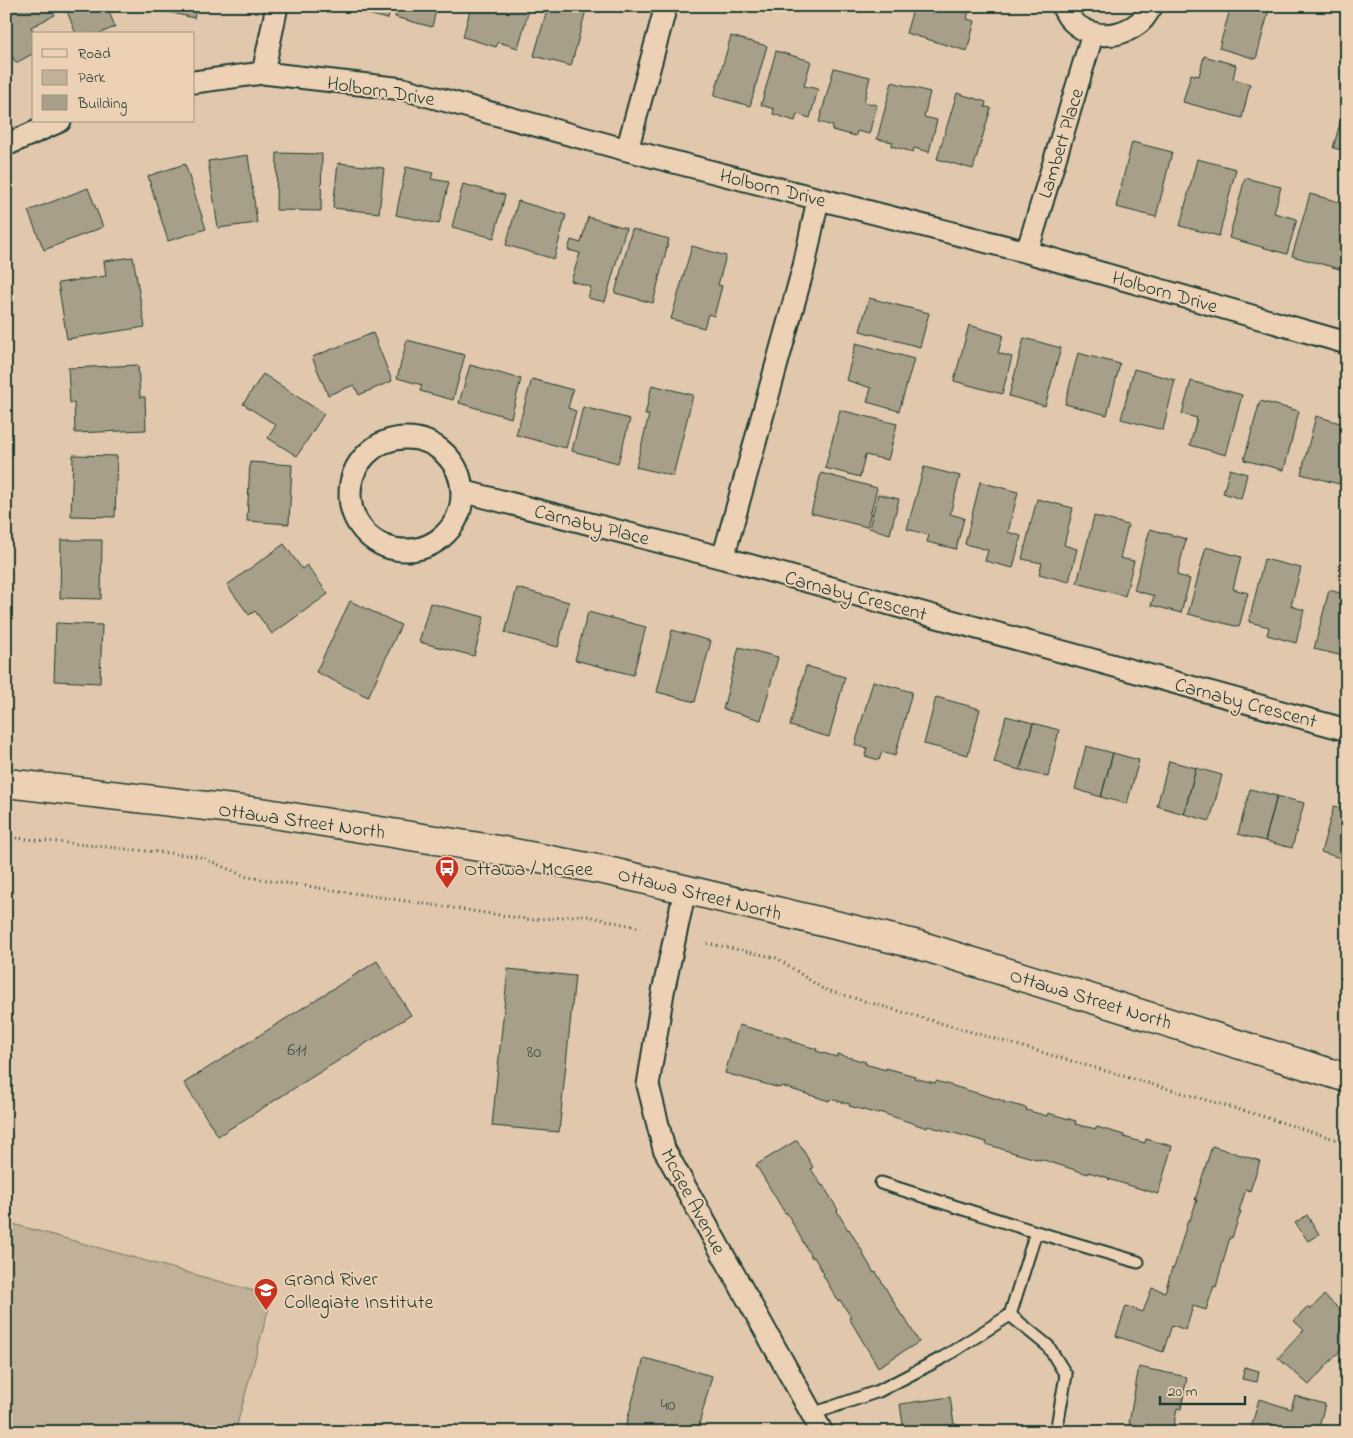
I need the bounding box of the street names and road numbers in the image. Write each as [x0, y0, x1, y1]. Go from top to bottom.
street label: Holborn Drive [325, 70, 437, 115]
street label: Lambert Place [1032, 85, 1093, 202]
street label: Holborn Drive [716, 162, 829, 217]
street label: Holborn Drive [1108, 265, 1221, 322]
street label: Carnaby Place [531, 498, 652, 555]
street label: Carnaby Crescent [781, 565, 930, 630]
street label: Carnaby Crescent [1171, 672, 1320, 737]
street label: Ottawa Street North [216, 796, 387, 849]
street label: Ottawa Street North [614, 861, 784, 930]
street label: Ottawa Street North [1006, 962, 1175, 1039]
street label: McGee Avenue [652, 1144, 732, 1260]

